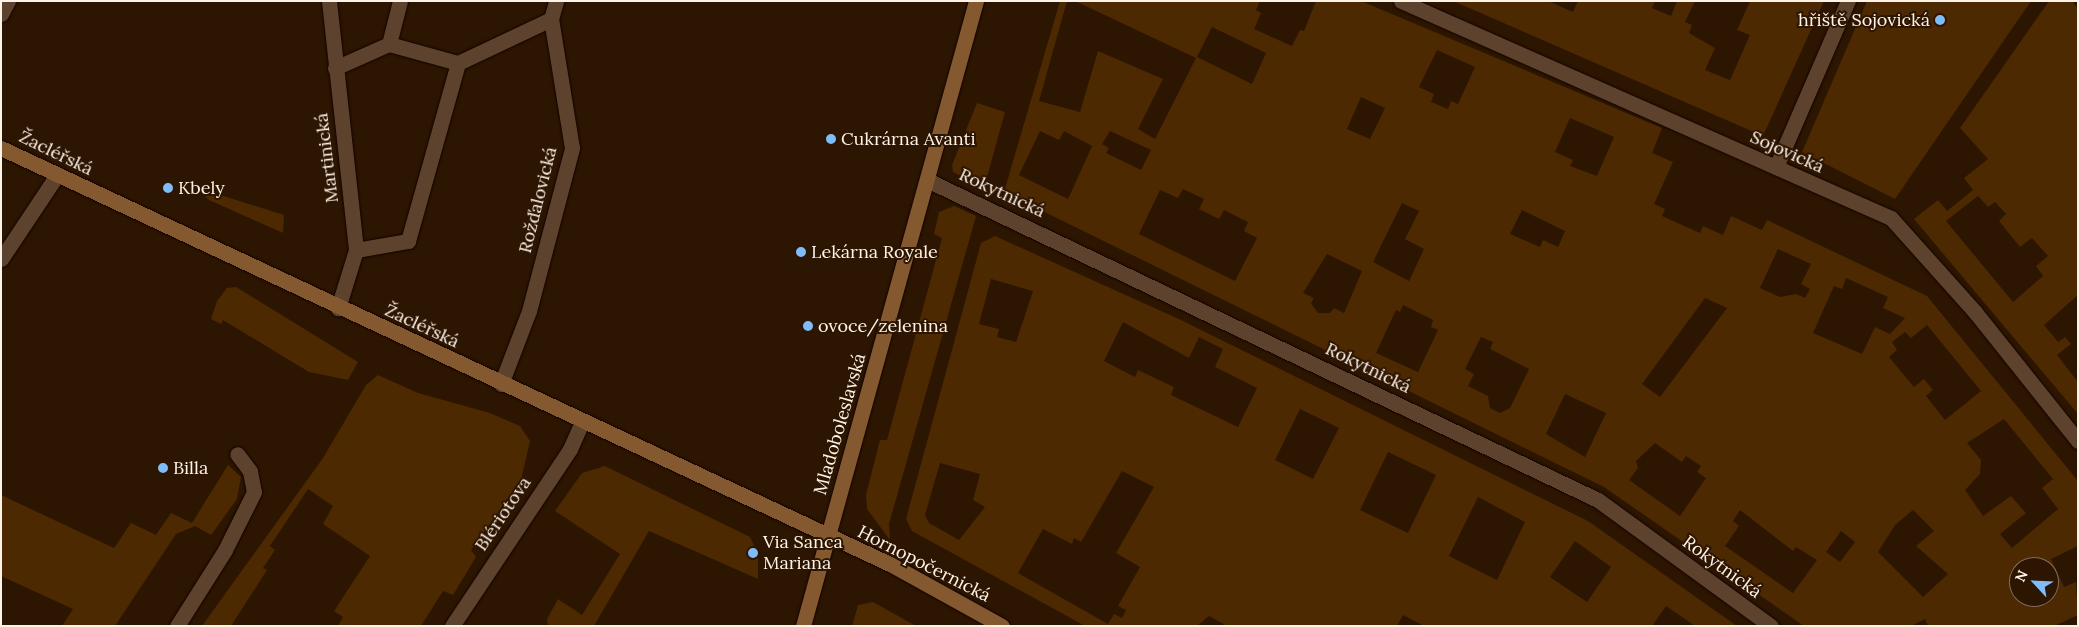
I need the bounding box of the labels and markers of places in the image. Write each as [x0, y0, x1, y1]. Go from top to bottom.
place label: hřiště Sojovická [1798, 9, 1930, 31]
marker: hřiště Sojovická [1934, 14, 1946, 26]
place label: Cukrárna Avanti [841, 128, 976, 150]
marker: Cukrárna Avanti [825, 133, 837, 145]
place label: Kbely [178, 177, 225, 199]
marker: Kbely [162, 182, 174, 194]
place label: Lekárna Royale [811, 241, 938, 263]
marker: Lekárna Royale [795, 246, 807, 258]
place label: ovoce/zelenina [818, 315, 948, 337]
marker: ovoce/zelenina [802, 320, 814, 332]
place label: Billa [173, 457, 208, 479]
marker: Billa [157, 462, 169, 474]
place label: Via Sanca Mariana [763, 532, 843, 574]
marker: Via Sanca Mariana [747, 547, 759, 559]

